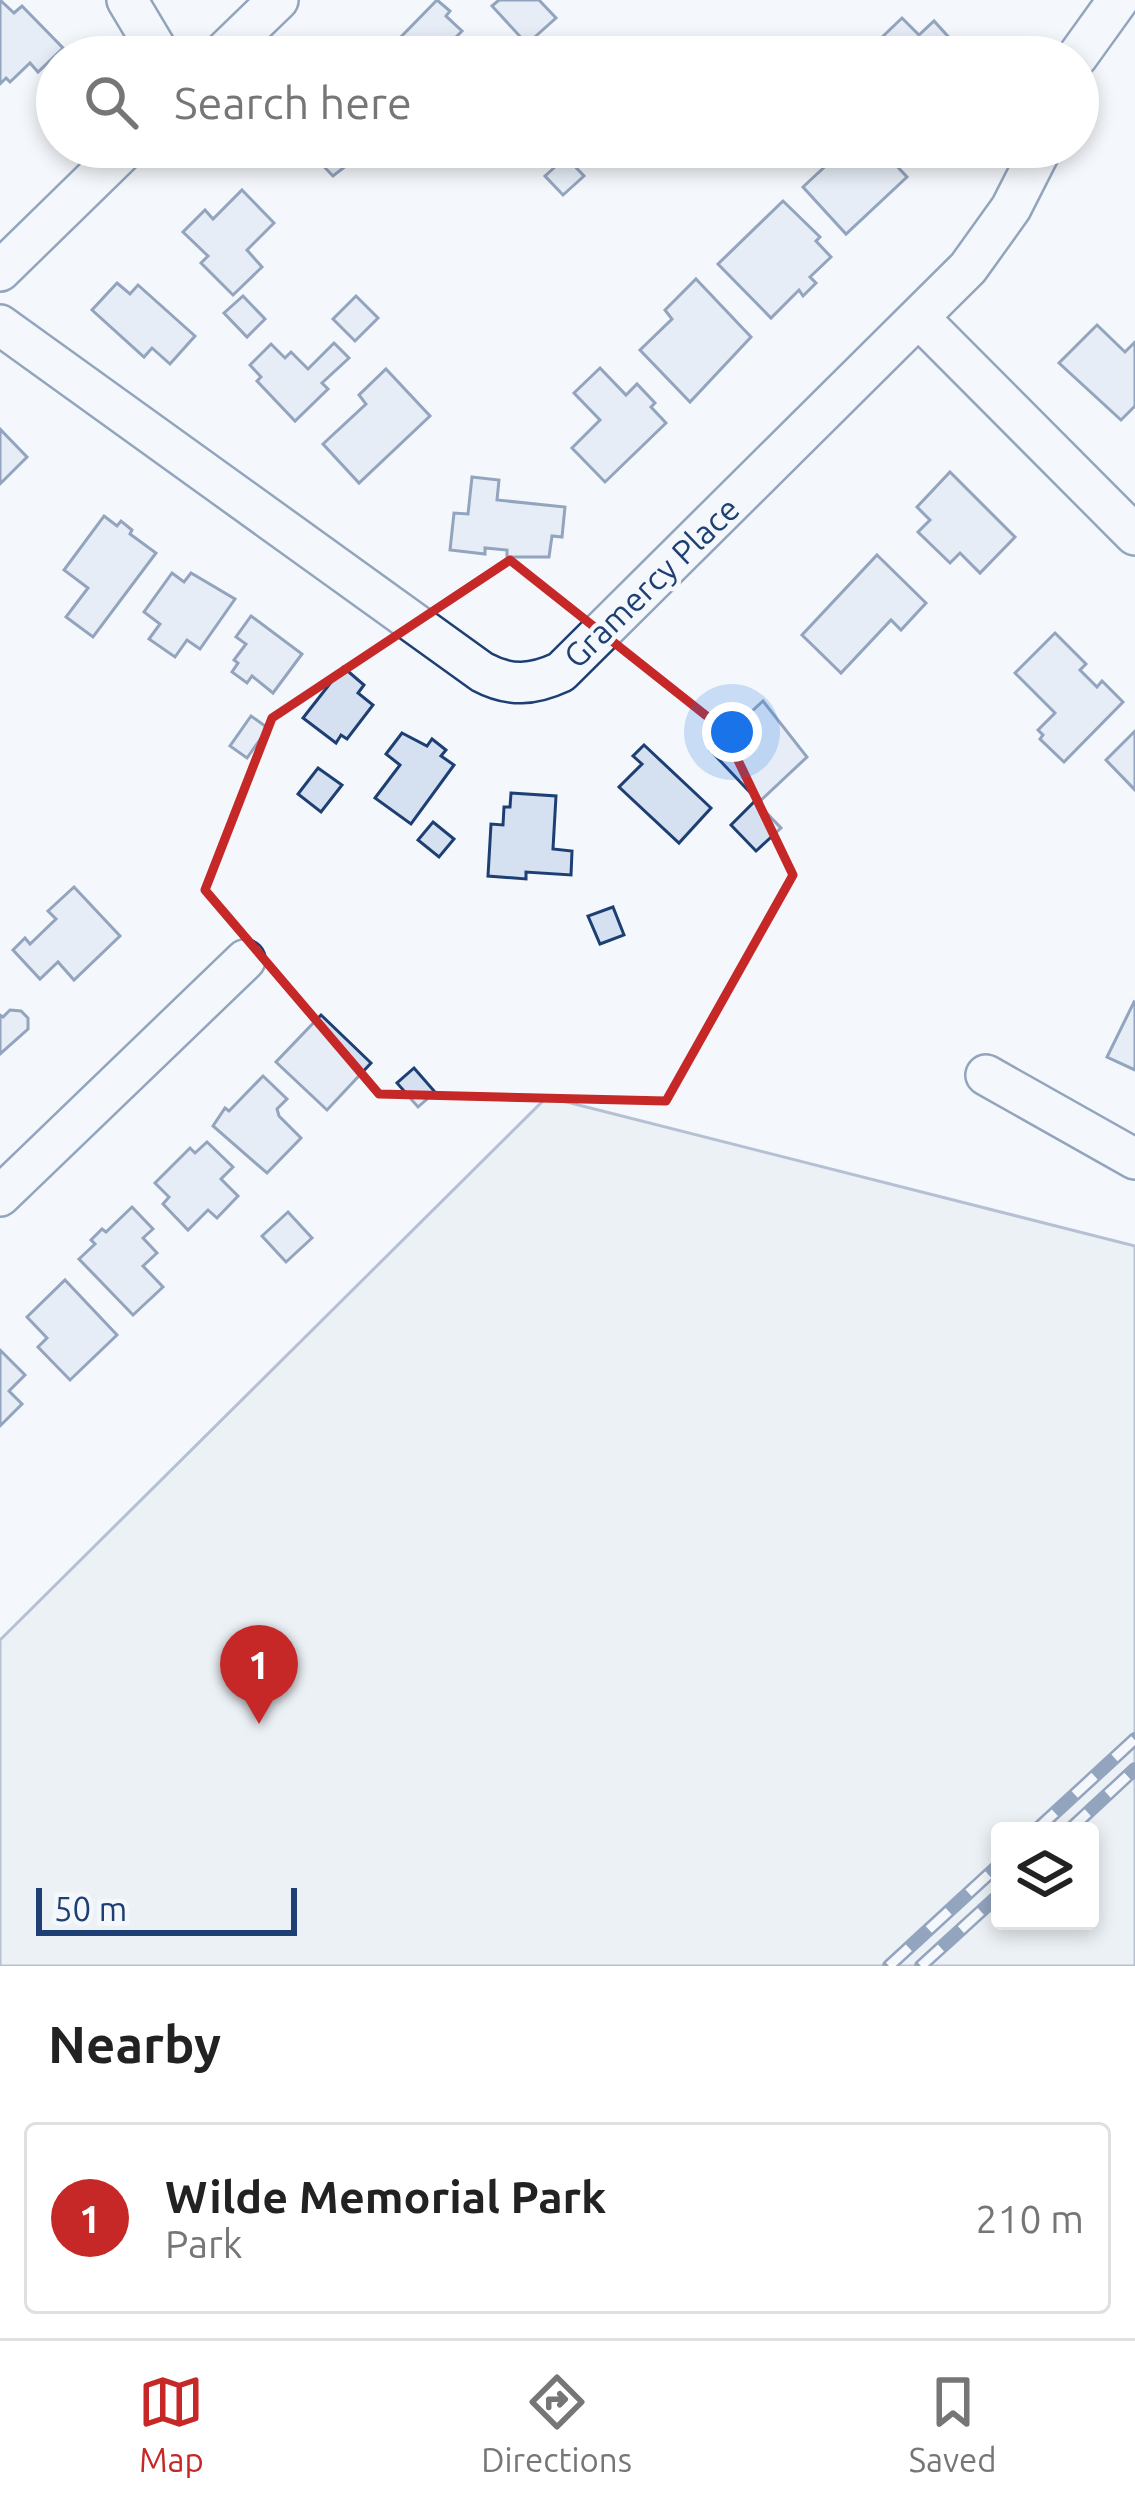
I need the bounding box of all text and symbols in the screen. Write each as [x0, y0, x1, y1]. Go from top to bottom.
search box [36, 36, 1099, 168]
icon: search [78, 69, 144, 135]
text: Search here [174, 77, 412, 128]
street label: Gramercy Place [556, 489, 746, 675]
your location [702, 702, 762, 762]
pin: 1 [220, 1625, 298, 1724]
map controls [991, 1822, 1099, 1930]
button: layers [991, 1822, 1099, 1930]
scale bar [36, 1882, 297, 1935]
text: 50 m [54, 1890, 127, 1927]
text: Nearby [48, 2015, 221, 2073]
text: Wilde Memorial Park [165, 2171, 606, 2222]
text: 1 [79, 2197, 101, 2240]
text: 210 m [975, 2197, 1084, 2240]
text: Park [165, 2222, 243, 2265]
tab: Map [138, 2369, 204, 2478]
tab: Directions [481, 2369, 632, 2478]
tab: Saved [909, 2369, 997, 2478]

